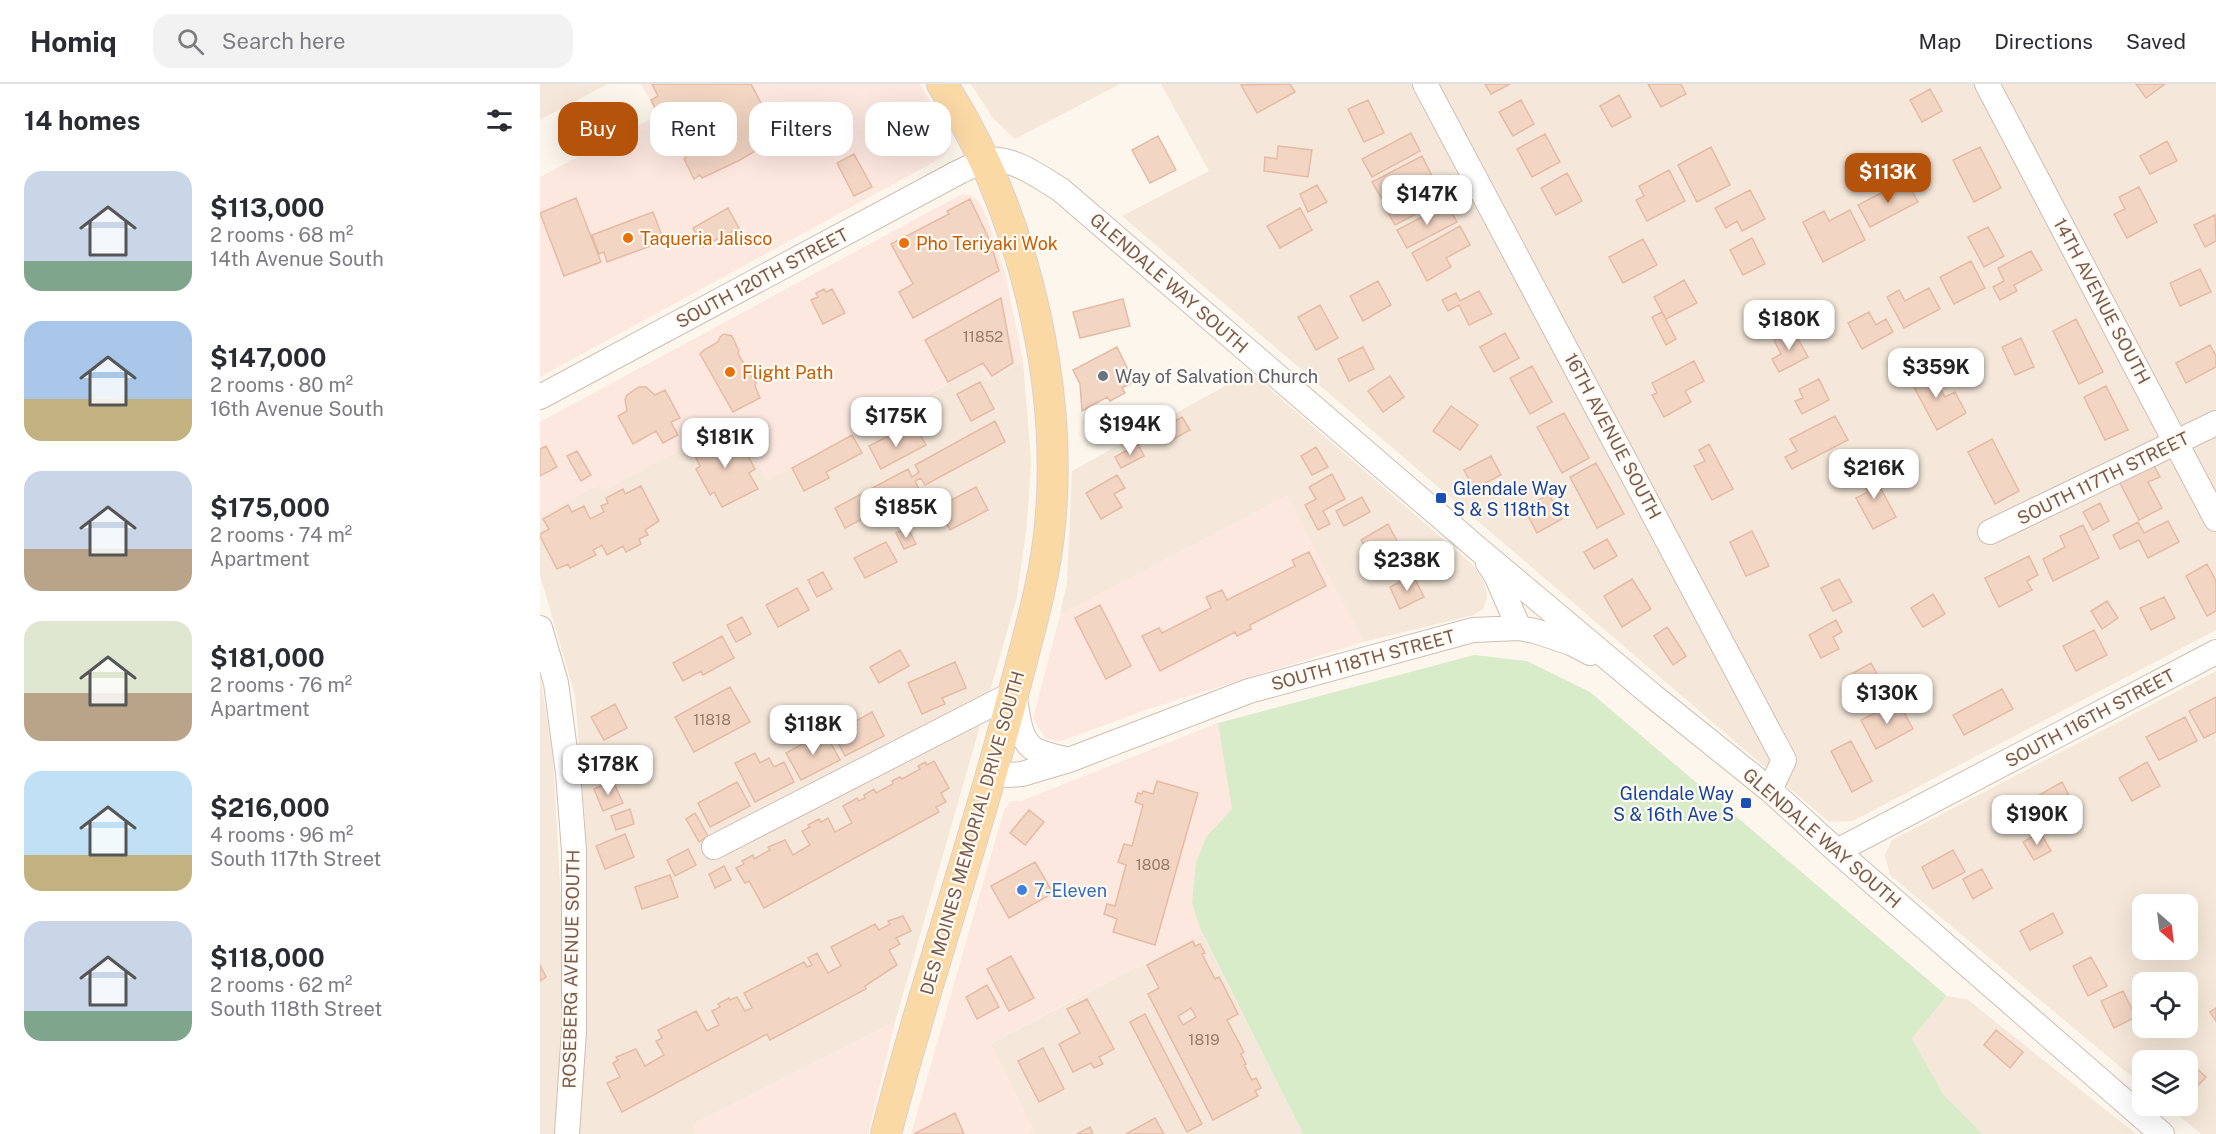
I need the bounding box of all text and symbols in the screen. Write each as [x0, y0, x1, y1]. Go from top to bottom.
search box [153, 14, 573, 68]
text: Homiq [30, 25, 117, 58]
icon: search [174, 25, 207, 58]
text: Search here [222, 28, 345, 54]
text: Map [1919, 29, 1961, 54]
text: Directions [1994, 29, 2093, 54]
text: Saved [2126, 29, 2186, 54]
chip: Buy [558, 102, 638, 156]
chip: Rent [650, 102, 737, 156]
chip: Filters [749, 102, 853, 156]
chip: New [865, 102, 951, 156]
icon: filters [483, 104, 516, 137]
text: 14 homes [24, 105, 140, 136]
pin: $113K [1846, 153, 1930, 204]
text: $113K [1859, 160, 1917, 184]
pin: $147K [1385, 175, 1469, 226]
text: $147K [1396, 182, 1458, 206]
text: $113,000 [210, 192, 325, 223]
icon: home [72, 195, 144, 267]
street label: GLENDALE WAY SOUTH [1086, 209, 1252, 357]
street label: 14TH AVENUE SOUTH [2049, 214, 2155, 388]
text: 2 rooms · 68 m² [210, 223, 353, 247]
street label: SOUTH 120TH STREET [672, 223, 852, 332]
place label: Taqueria Jalisco [640, 228, 773, 249]
marker: Taqueria Jalisco [621, 231, 635, 245]
place label: Pho Teriyaki Wok [916, 233, 1058, 254]
marker: Pho Teriyaki Wok [897, 236, 911, 250]
text: 14th Avenue South [210, 247, 384, 271]
pin: $180K [1747, 300, 1831, 351]
text: $180K [1758, 307, 1820, 331]
house number: 11852 [963, 328, 1003, 345]
text: $147,000 [210, 342, 327, 373]
icon: home [72, 345, 144, 417]
pin: $359K [1894, 348, 1978, 399]
street label: 16TH AVENUE SOUTH [1560, 349, 1666, 523]
text: $359K [1902, 355, 1970, 379]
place label: Flight Path [742, 362, 833, 383]
marker: Flight Path [723, 365, 737, 379]
place label: Way of Salvation Church [1115, 366, 1318, 387]
marker: Way of Salvation Church [1096, 369, 1110, 383]
text: 2 rooms · 80 m² [210, 373, 353, 397]
text: 16th Avenue South [210, 397, 384, 421]
pin: $175K [854, 397, 938, 448]
text: $175K [865, 404, 927, 428]
pin: $194K [1088, 405, 1172, 456]
text: $194K [1099, 412, 1161, 436]
pin: $181K [683, 418, 767, 469]
text: $181K [696, 425, 754, 449]
street label: SOUTH 117TH STREET [2014, 427, 2193, 529]
pin: $216K [1832, 449, 1916, 500]
text: $216K [1843, 456, 1905, 480]
place label: Glendale Way S & S 118th St [1453, 478, 1570, 520]
pin: $185K [864, 488, 948, 539]
marker: Glendale Way S & S 118th St [1434, 491, 1448, 505]
text: $175,000 [210, 492, 330, 523]
icon: home [72, 495, 144, 567]
text: $185K [874, 495, 938, 519]
text: 2 rooms · 74 m² [210, 523, 352, 547]
pin: $238K [1365, 541, 1449, 592]
text: Apartment [210, 547, 310, 571]
text: $238K [1373, 548, 1441, 572]
street label: SOUTH 118TH STREET [1269, 625, 1458, 695]
text: $181,000 [210, 642, 325, 673]
icon: home [72, 645, 144, 717]
street label: SOUTH 116TH STREET [2002, 664, 2179, 772]
street label: DES MOINES MEMORIAL DRIVE SOUTH [916, 669, 1028, 997]
text: 2 rooms · 76 m² [210, 673, 352, 697]
pin: $130K [1845, 674, 1929, 725]
text: $130K [1856, 681, 1918, 705]
text: Apartment [210, 697, 310, 721]
pin: $118K [771, 705, 855, 756]
house number: 11818 [693, 711, 731, 728]
text: $118K [784, 712, 842, 736]
pin: $178K [566, 745, 650, 796]
text: $178K [577, 752, 639, 776]
street label: GLENDALE WAY SOUTH [1739, 764, 1905, 912]
place label: Glendale Way S & 16th Ave S [1613, 783, 1734, 825]
text: $216,000 [210, 792, 330, 823]
icon: home [72, 795, 144, 867]
pin: $190K [1995, 795, 2079, 846]
marker: Glendale Way S & 16th Ave S [1739, 796, 1753, 810]
text: $190K [2006, 802, 2068, 826]
text: 4 rooms · 96 m² [210, 823, 353, 847]
text: South 117th Street [210, 847, 381, 871]
street label: ROSEBERG AVENUE SOUTH [558, 849, 584, 1089]
house number: 1808 [1136, 856, 1170, 873]
place label: 7-Eleven [1034, 880, 1107, 901]
marker: 7-Eleven [1015, 883, 1029, 897]
north arrow [2132, 894, 2198, 960]
map controls [2132, 894, 2198, 1116]
text: $118,000 [210, 942, 325, 973]
icon: home [72, 945, 144, 1017]
button: locate [2132, 972, 2198, 1038]
text: 2 rooms · 62 m² [210, 973, 352, 997]
text: South 118th Street [210, 997, 382, 1021]
house number: 1819 [1188, 1031, 1220, 1048]
button: layers [2132, 1050, 2198, 1116]

